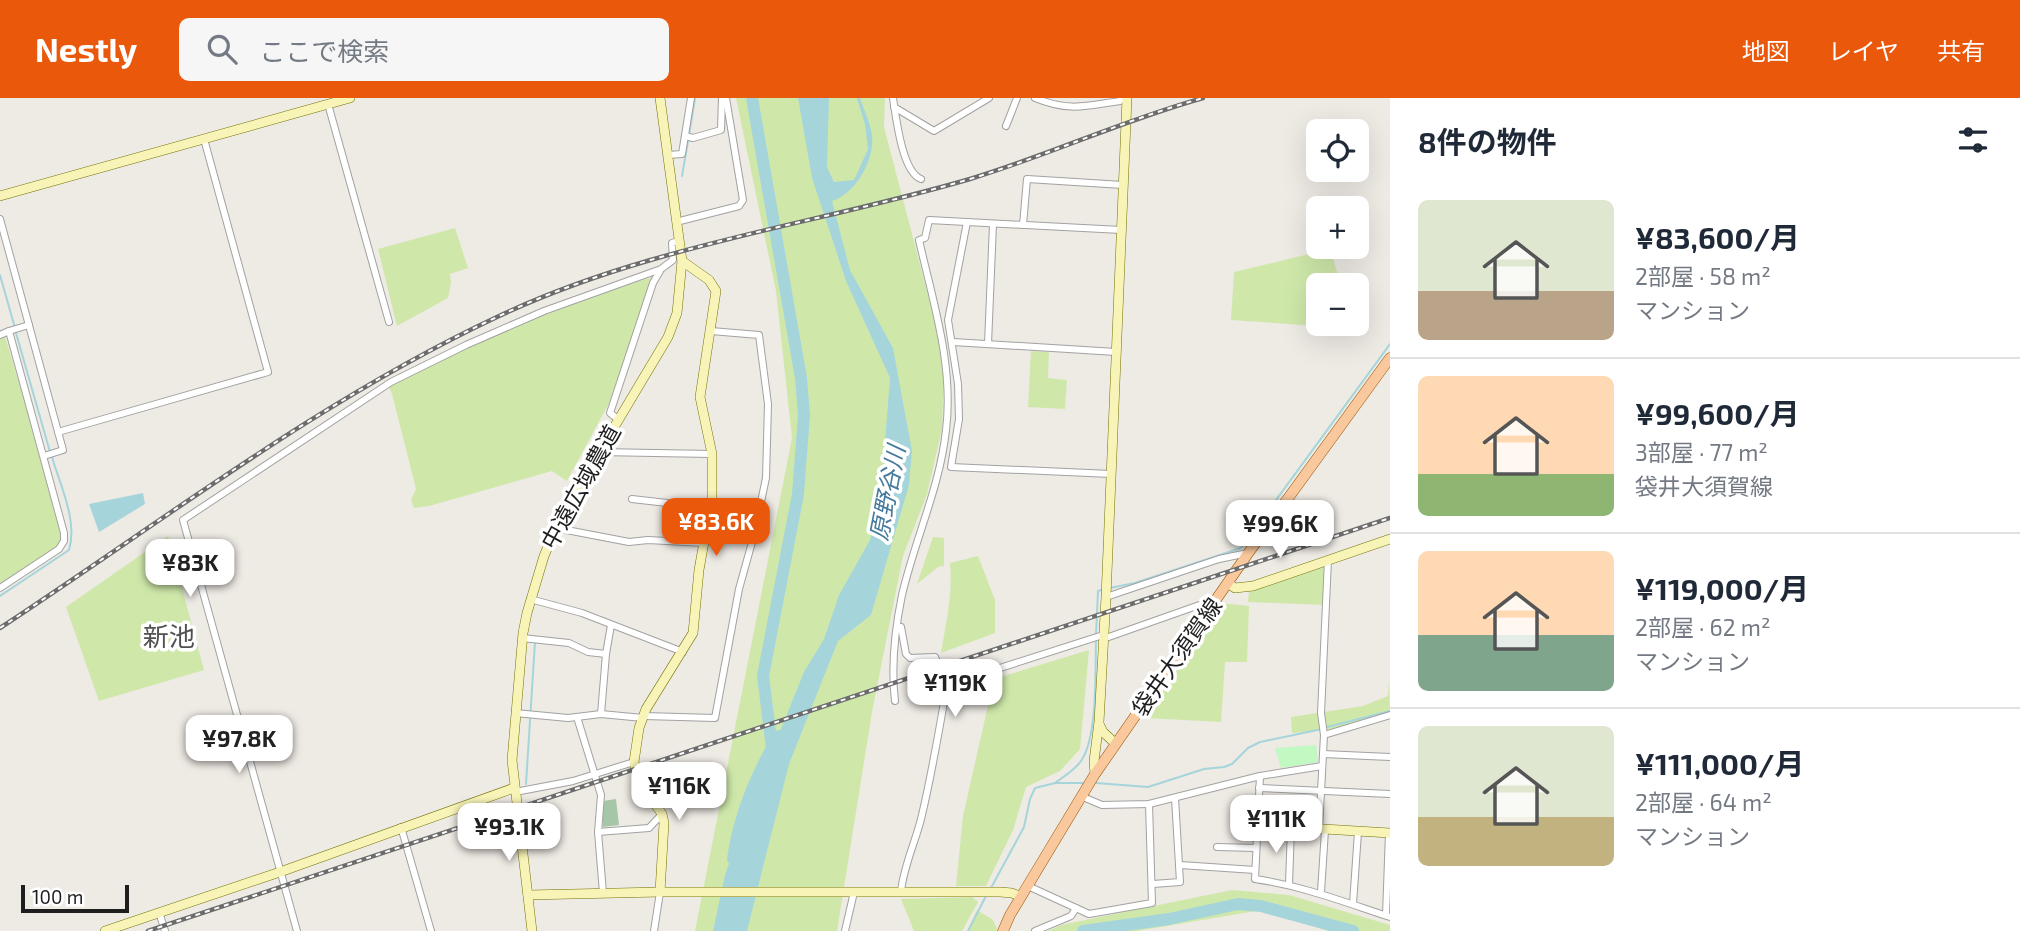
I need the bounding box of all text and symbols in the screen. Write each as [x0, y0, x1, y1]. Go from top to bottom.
search box [179, 18, 669, 81]
text: Nestly [35, 29, 137, 69]
icon: search [203, 30, 241, 68]
text: ここで検索 [259, 35, 389, 66]
text: 地図 [1742, 36, 1790, 65]
text: レイヤ [1828, 36, 1899, 65]
text: 共有 [1937, 36, 1985, 65]
map controls [1306, 119, 1369, 336]
button: locate [1306, 119, 1369, 182]
icon: filters [1954, 121, 1992, 159]
text: 8件の物件 [1418, 123, 1557, 159]
button: + [1306, 196, 1369, 259]
text: ¥83,600/月 [1635, 219, 1800, 255]
icon: home [1474, 228, 1558, 312]
text: 2部屋 · 58 m² [1635, 262, 1771, 290]
button: − [1306, 273, 1369, 336]
text: マンション [1635, 296, 1750, 324]
text: ¥99,600/月 [1635, 395, 1800, 431]
icon: home [1474, 404, 1558, 488]
street label: 中遠広域農道 [534, 419, 626, 554]
text: 3部屋 · 77 m² [1635, 438, 1768, 466]
water label: 原野谷川 [863, 440, 910, 543]
text: 袋井大須賀線 [1635, 472, 1773, 500]
pin: ¥83.6K [659, 498, 773, 558]
pin: ¥99.6K [1223, 500, 1337, 560]
text: ¥83.6K [678, 507, 754, 535]
text: ¥99.6K [1242, 509, 1318, 537]
pin: ¥83K [149, 540, 231, 599]
text: ¥83K [161, 548, 219, 576]
text: ¥119,000/月 [1635, 570, 1809, 606]
icon: home [1474, 579, 1558, 663]
street label: 袋井大須賀線 [1125, 592, 1227, 721]
text: 2部屋 · 62 m² [1635, 613, 1771, 641]
district label: 新池 [143, 620, 195, 651]
text: マンション [1635, 647, 1750, 675]
pin: ¥119K [906, 660, 1004, 719]
text: ¥119K [923, 668, 987, 696]
pin: ¥97.8K [182, 716, 296, 775]
text: ¥97.8K [202, 724, 276, 752]
text: ¥111,000/月 [1635, 745, 1804, 781]
icon: home [1474, 754, 1558, 838]
pin: ¥116K [630, 762, 728, 822]
text: ¥116K [647, 771, 711, 799]
text: 2部屋 · 64 m² [1635, 788, 1772, 816]
pin: ¥111K [1227, 796, 1325, 855]
pin: ¥93.1K [452, 804, 566, 863]
text: ¥111K [1246, 804, 1306, 832]
text: ¥93.1K [473, 812, 545, 840]
text: マンション [1635, 822, 1750, 850]
scale bar [21, 882, 130, 914]
text: 100 m [32, 885, 83, 908]

